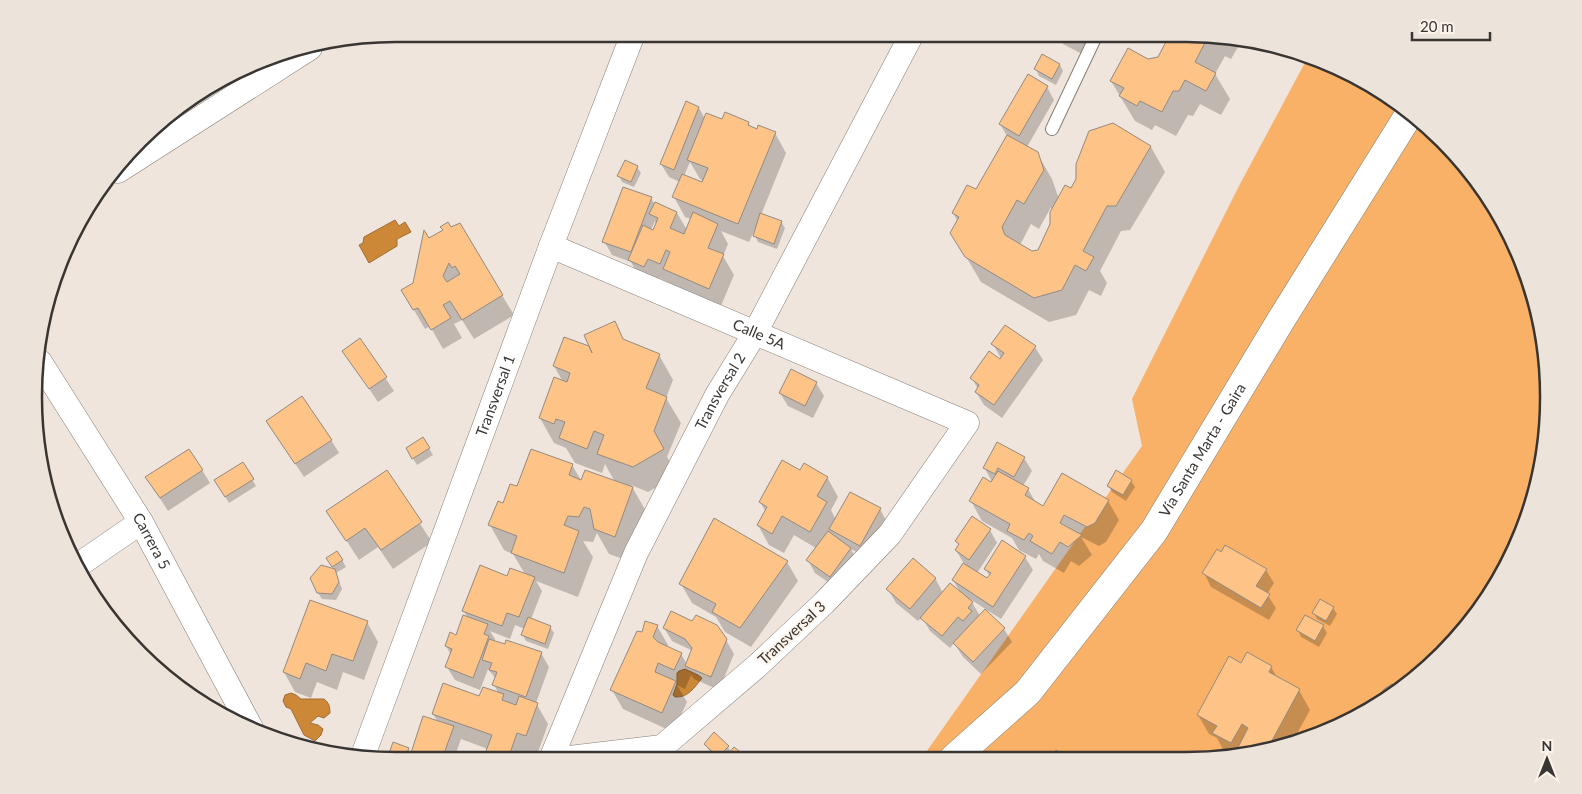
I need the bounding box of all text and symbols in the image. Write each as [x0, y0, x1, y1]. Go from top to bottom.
scale bar [1412, 10, 1490, 42]
text: 20 m [1420, 17, 1454, 35]
street label: Calle 5A [730, 314, 789, 353]
street label: Transversal 2 [691, 349, 749, 433]
street label: Transversal 1 [471, 352, 518, 439]
street label: Vía Santa Marta - Gaira [1155, 380, 1249, 520]
street label: Carrera 5 [129, 509, 175, 572]
street label: Transversal 3 [754, 596, 829, 668]
north arrow [1522, 734, 1572, 784]
text: N [1542, 737, 1552, 754]

